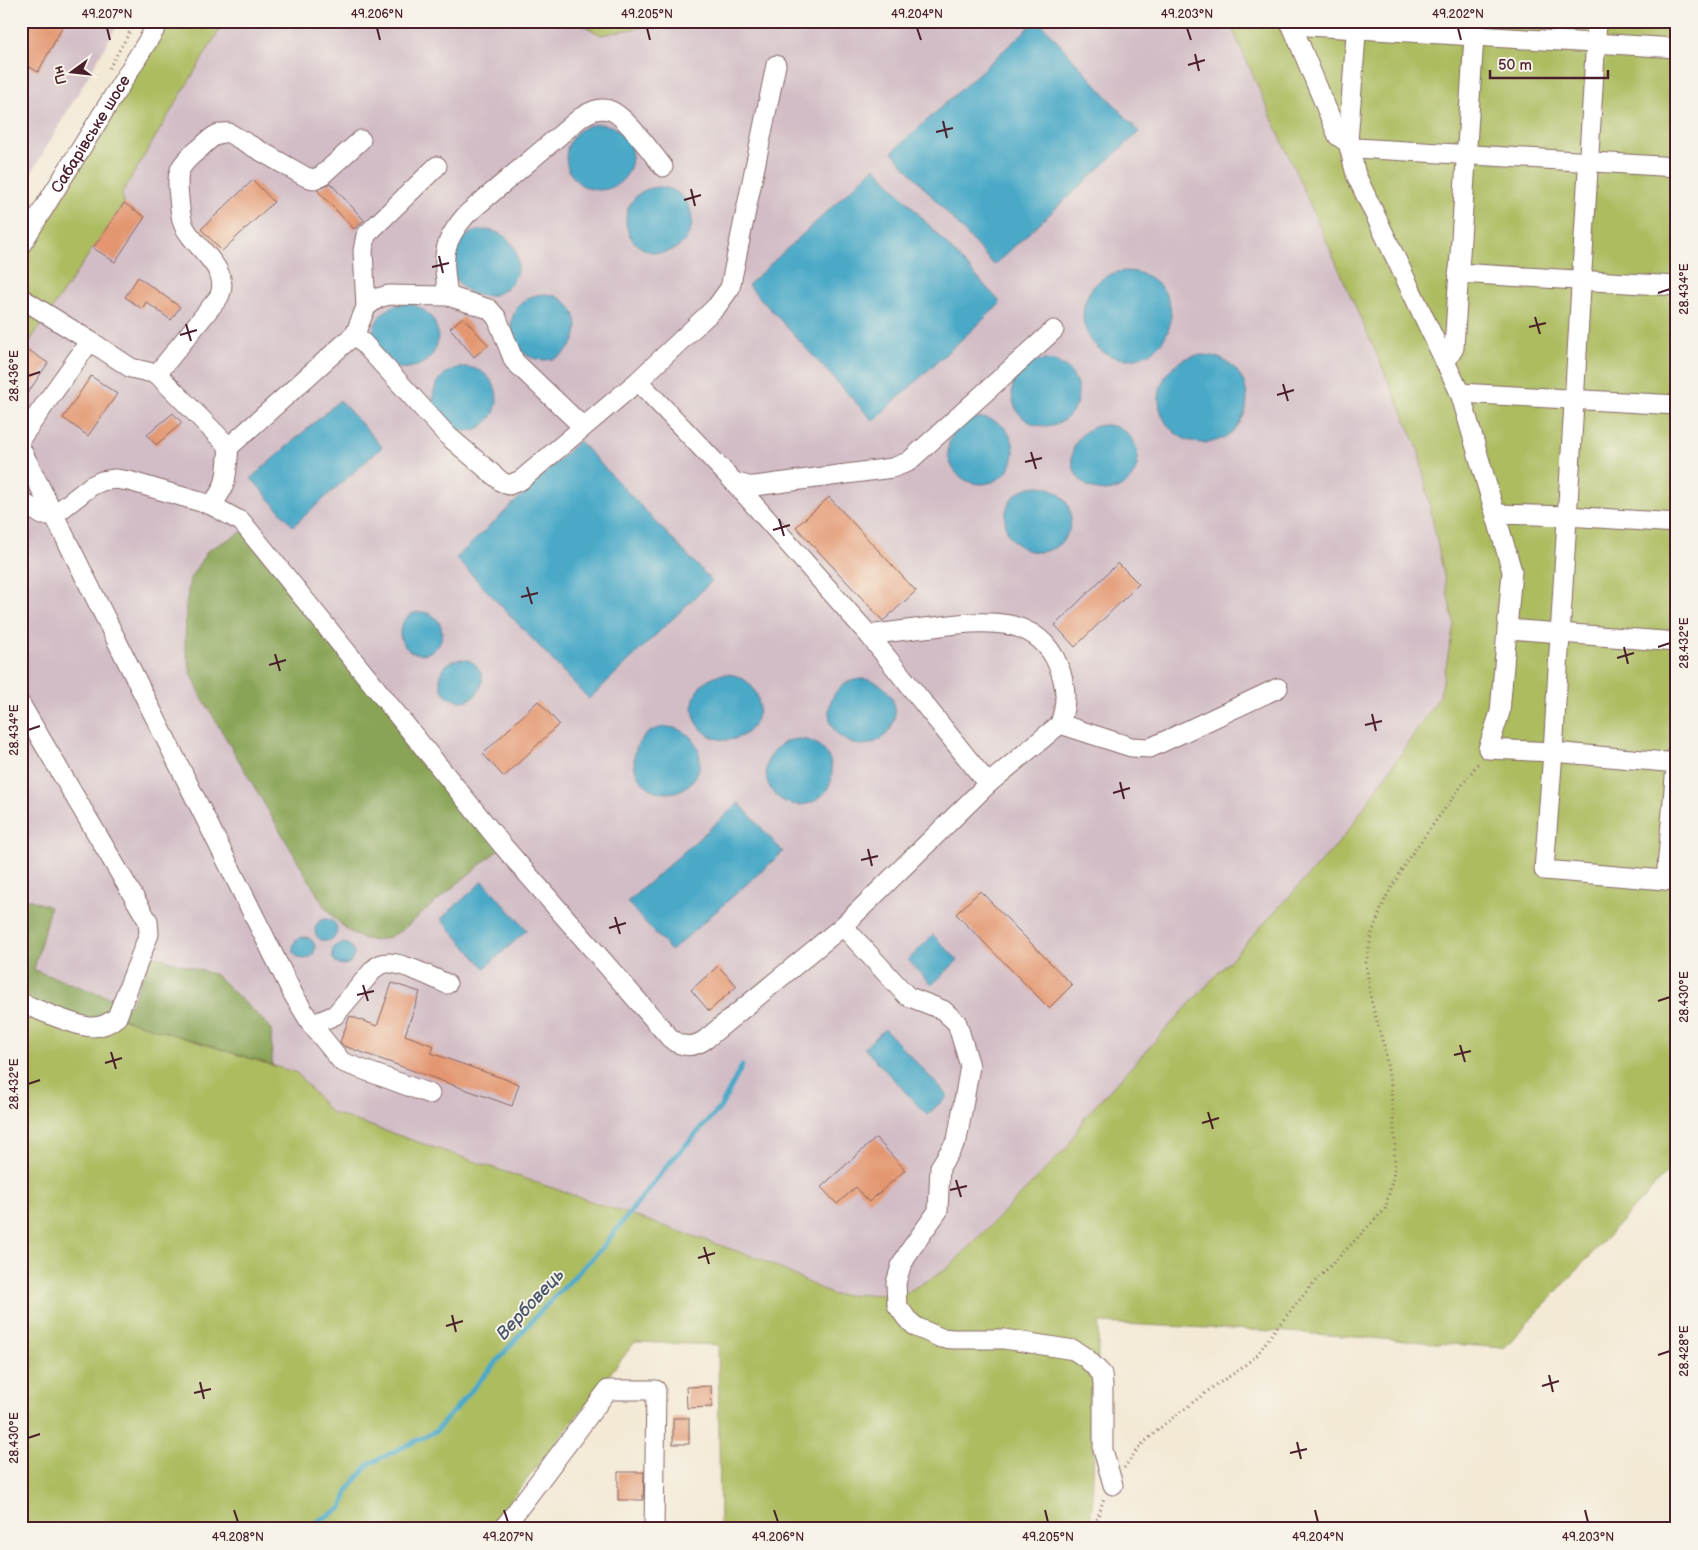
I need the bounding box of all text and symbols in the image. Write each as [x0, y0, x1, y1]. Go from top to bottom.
text: 49.207°N [81, 7, 133, 22]
text: 49.206°N [351, 7, 403, 22]
text: 49.205°N [621, 7, 673, 22]
text: 49.204°N [891, 7, 943, 22]
text: 49.203°N [1161, 7, 1213, 22]
text: 49.202°N [1432, 7, 1484, 22]
north arrow [48, 48, 98, 98]
scale bar [1490, 48, 1608, 80]
text: 50 m [1498, 56, 1532, 75]
text: Пн [49, 64, 71, 86]
street label: Сабарівське шосе [48, 72, 135, 197]
text: 28.434°E [1677, 263, 1692, 315]
text: 28.436°E [7, 350, 22, 402]
text: 28.432°E [1677, 617, 1692, 669]
text: 28.434°E [7, 704, 22, 756]
text: 28.430°E [1677, 971, 1692, 1023]
text: 28.432°E [7, 1058, 22, 1110]
water label: Вербовець [492, 1264, 569, 1344]
text: 28.428°E [1677, 1325, 1692, 1377]
text: 28.430°E [7, 1412, 22, 1464]
text: 49.208°N [212, 1530, 264, 1545]
text: 49.207°N [482, 1530, 534, 1545]
text: 49.206°N [752, 1530, 804, 1545]
text: 49.205°N [1022, 1530, 1074, 1545]
text: 49.204°N [1292, 1530, 1344, 1545]
text: 49.203°N [1562, 1530, 1614, 1545]

